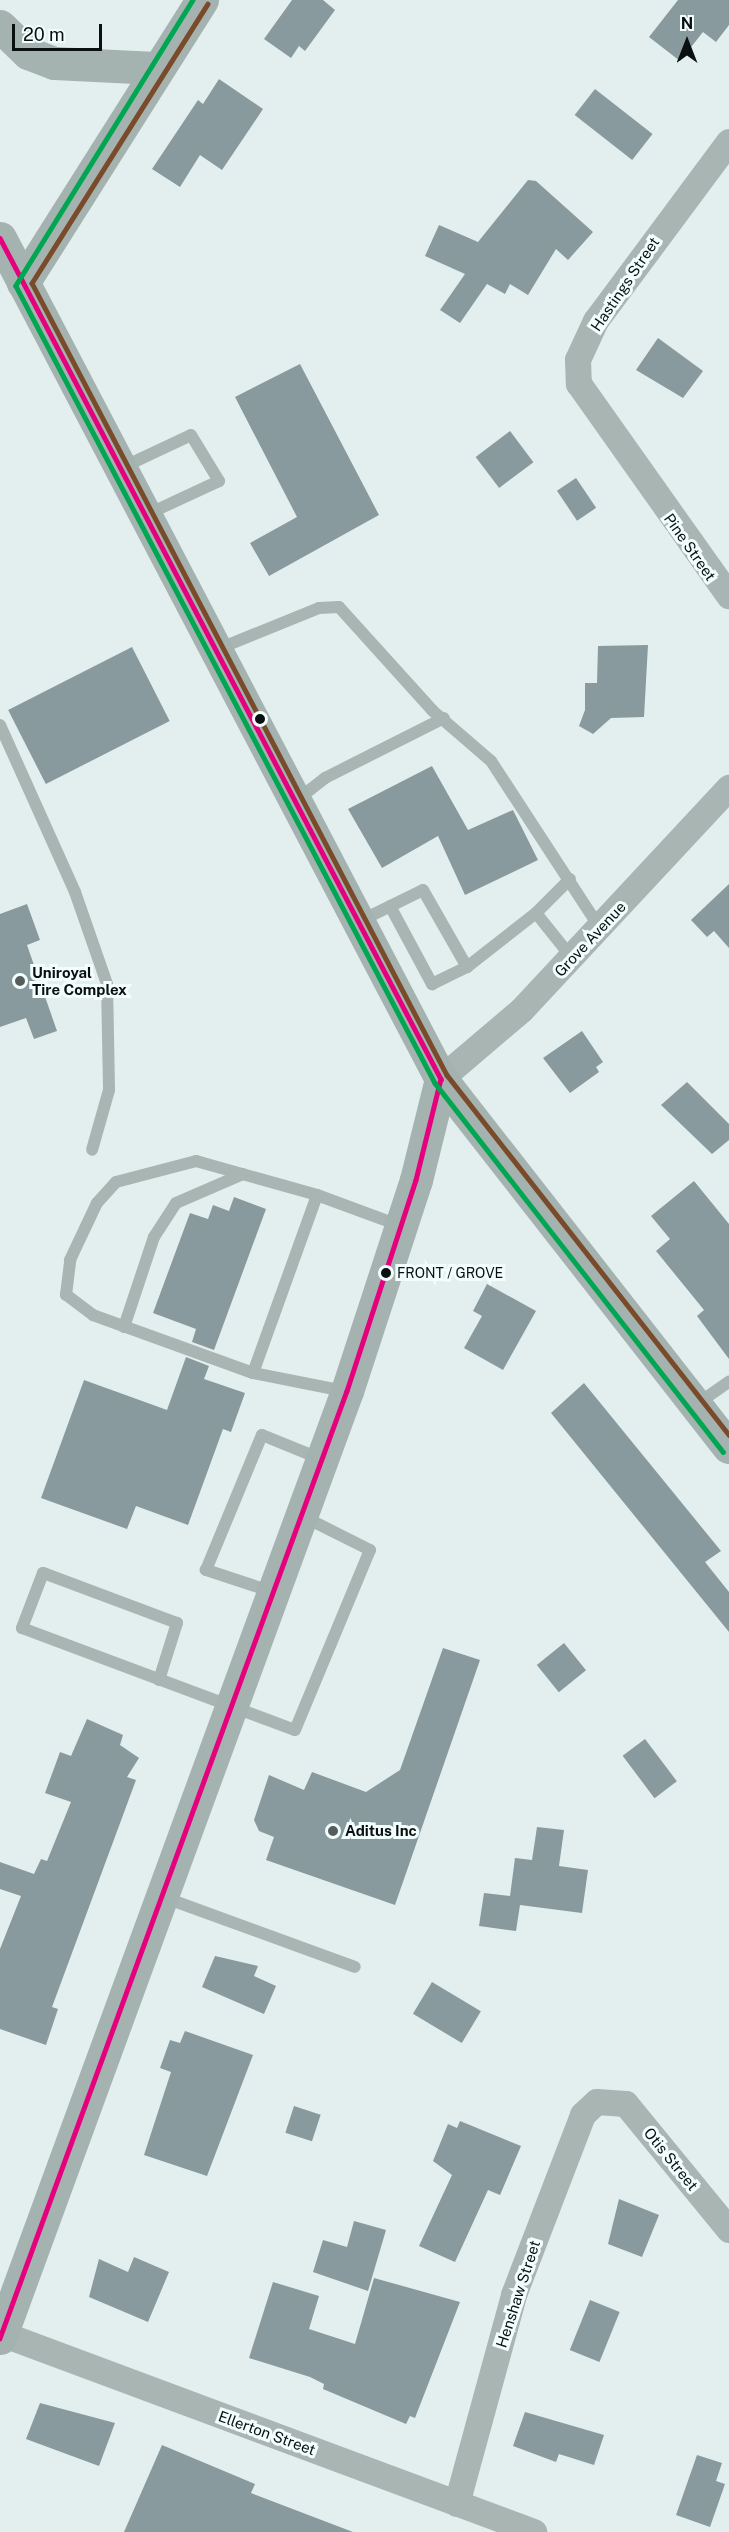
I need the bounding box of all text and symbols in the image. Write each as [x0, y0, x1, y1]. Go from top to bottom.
scale bar [15, 12, 105, 50]
north arrow [657, 12, 717, 72]
text: N [681, 14, 693, 33]
text: 20 m [23, 24, 65, 45]
street label: Hastings Street [587, 234, 663, 334]
street label: Pine Street [660, 510, 720, 584]
unlabelled marker [254, 713, 266, 725]
street label: Grove Avenue [551, 898, 629, 980]
place label: Uniroyal Tire Complex [32, 963, 127, 998]
marker: Uniroyal Tire Complex [13, 974, 27, 988]
place label: FRONT / GROVE [397, 1265, 503, 1281]
marker: FRONT / GROVE [380, 1267, 392, 1279]
place label: Aditus Inc [345, 1822, 417, 1840]
marker: Aditus Inc [326, 1824, 340, 1838]
street label: Otis Street [640, 2124, 702, 2194]
street label: Henshaw Street [492, 2238, 544, 2350]
street label: Ellerton Street [216, 2407, 318, 2459]

